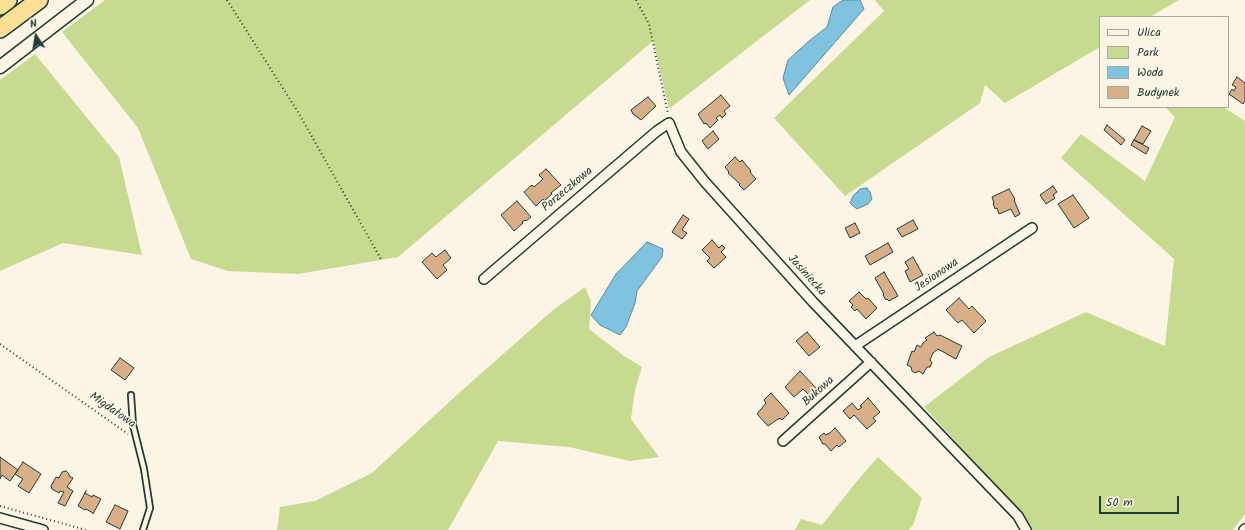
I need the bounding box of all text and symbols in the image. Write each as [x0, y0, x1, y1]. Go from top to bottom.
text: N [28, 15, 39, 34]
north arrow [16, 16, 56, 56]
legend [1099, 16, 1229, 108]
text: Ulica [1137, 23, 1161, 42]
text: Park [1137, 43, 1159, 62]
text: Woda [1137, 63, 1163, 82]
text: Budynek [1137, 83, 1179, 102]
street label: Porzeczkowa [540, 165, 596, 215]
street label: Jasiniecka [784, 252, 828, 300]
street label: Jesionowa [912, 256, 962, 296]
street label: Bukowa [800, 374, 838, 410]
street label: Migdałowa [86, 390, 138, 432]
scale bar [1101, 488, 1181, 514]
text: 50 m [1106, 493, 1133, 512]

